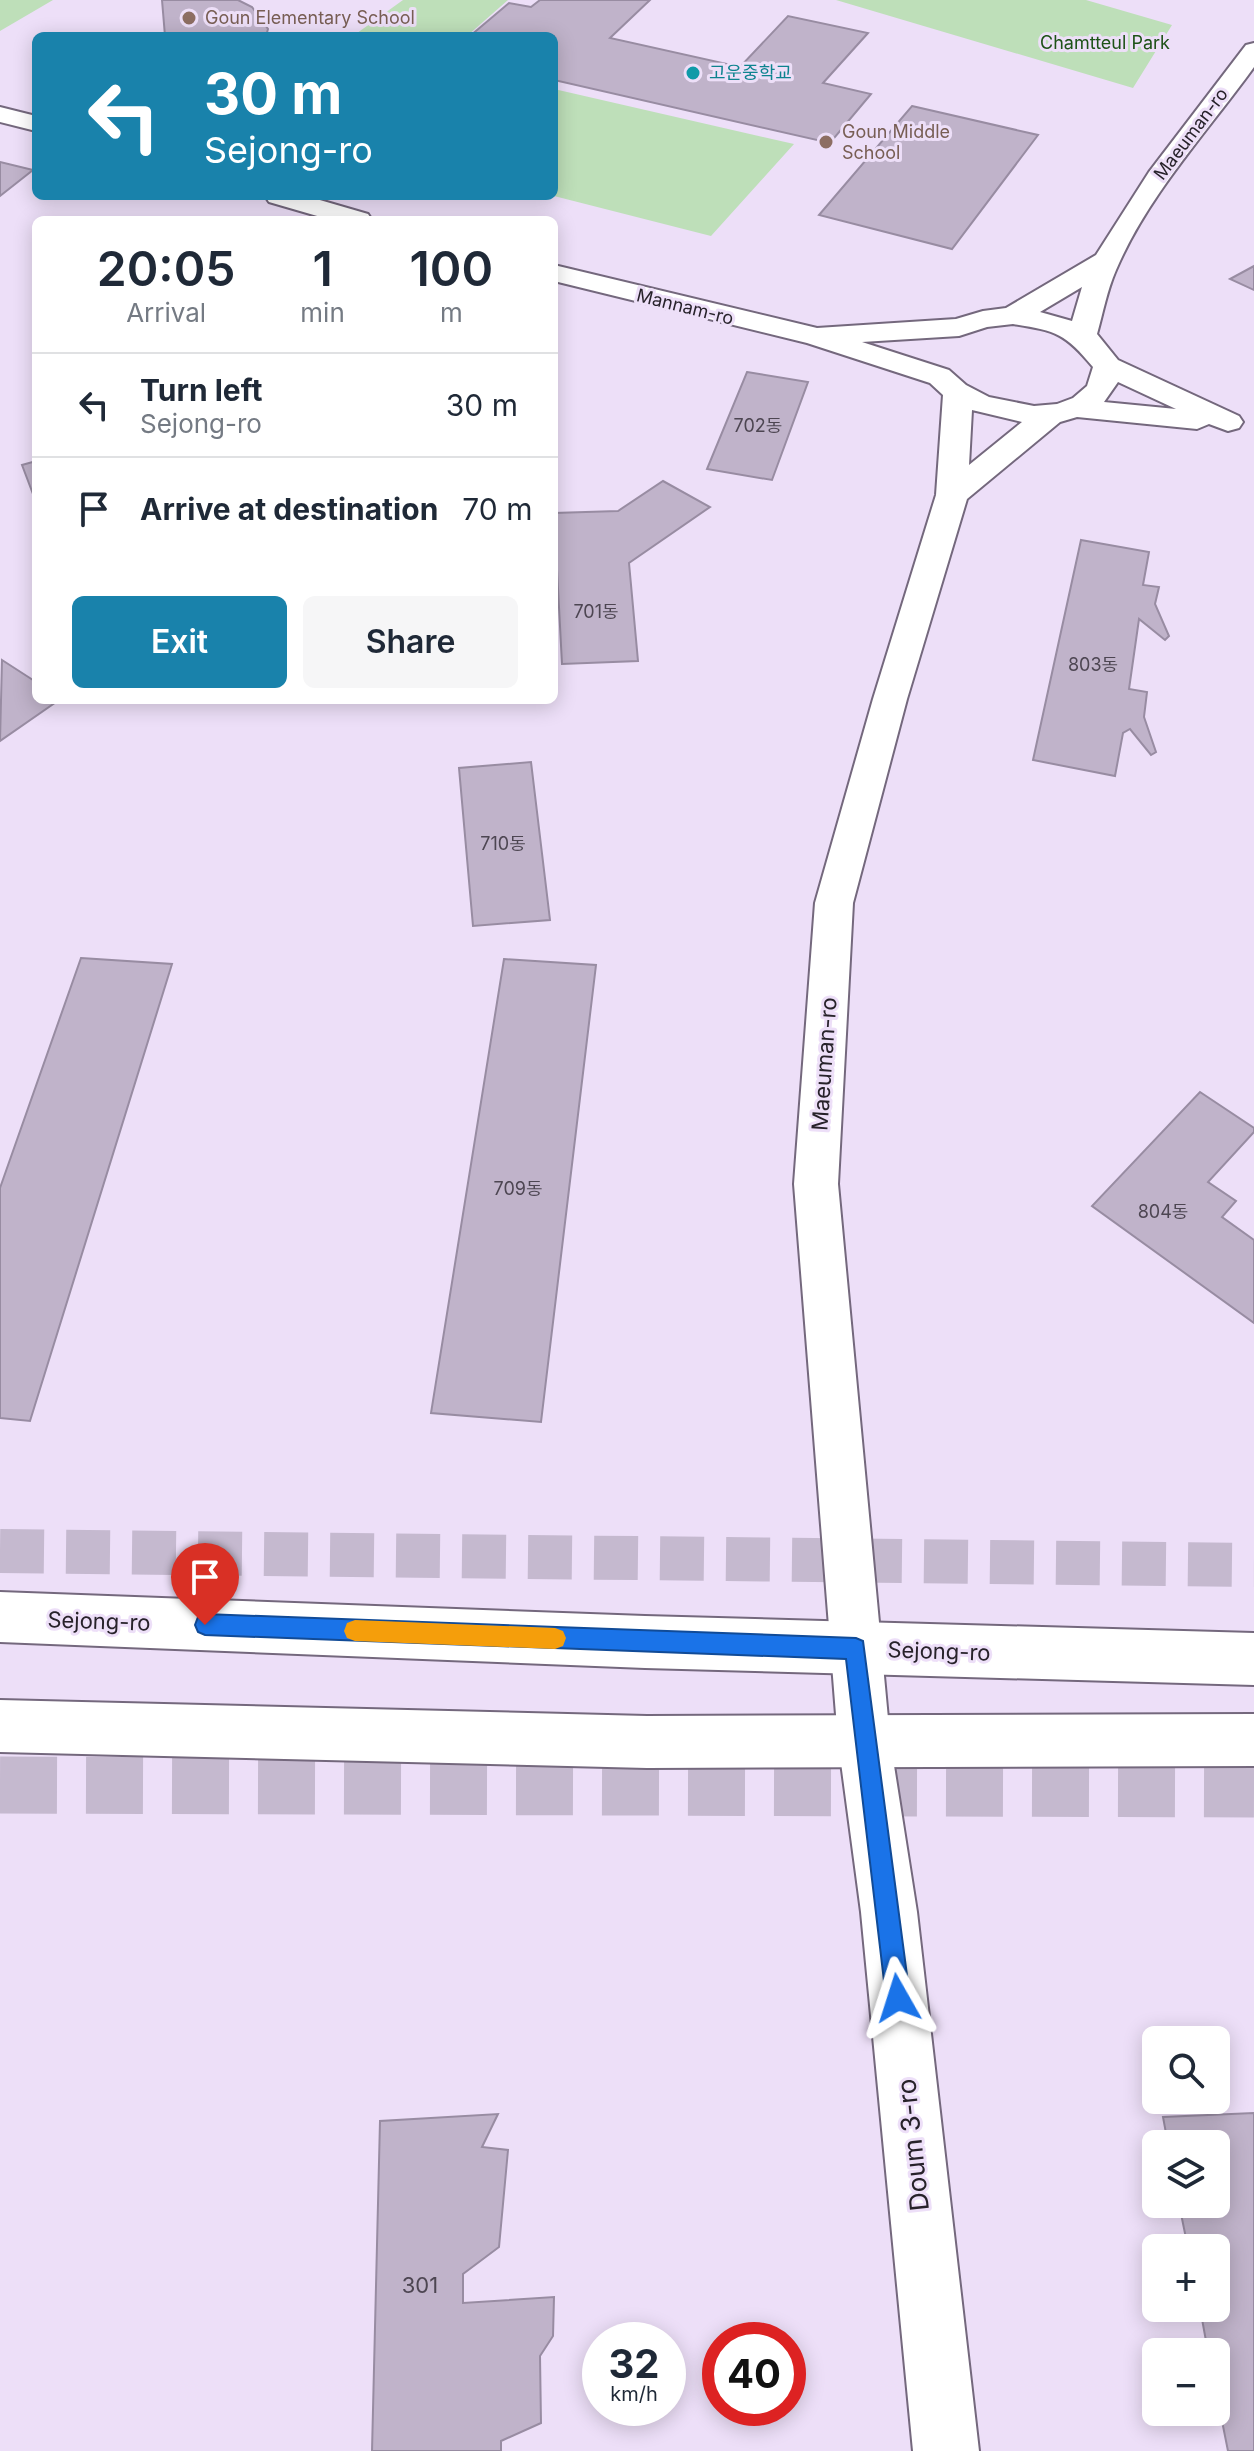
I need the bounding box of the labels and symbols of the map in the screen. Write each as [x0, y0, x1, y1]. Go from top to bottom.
place label: Goun Elementary School [205, 7, 415, 28]
marker: Goun Elementary School [180, 9, 198, 27]
park label: Chamtteul Park [1040, 32, 1170, 53]
place label: 고운중학교 [709, 62, 792, 83]
marker: 고운중학교 [684, 64, 702, 82]
street label: Maeuman-ro [1149, 84, 1232, 184]
place label: Goun Middle School [842, 121, 950, 163]
marker: Goun Middle School [817, 133, 835, 151]
street label: Mannam-ro [635, 284, 736, 329]
house number: 702동 [734, 415, 782, 436]
house number: 701동 [573, 601, 619, 622]
house number: 803동 [1068, 654, 1118, 675]
house number: 710동 [480, 833, 526, 854]
street label: Maeuman-ro [806, 996, 842, 1132]
house number: 709동 [494, 1178, 542, 1199]
house number: 804동 [1138, 1201, 1188, 1222]
pin [171, 1543, 239, 1625]
street label: Sejong-ro [47, 1606, 151, 1636]
street label: Sejong-ro [887, 1636, 991, 1666]
position arrow [856, 1956, 940, 2040]
street label: Doum 3-ro [890, 2077, 935, 2213]
house number: 301 [402, 2272, 438, 2298]
speed limit sign: 40 [702, 2322, 806, 2426]

